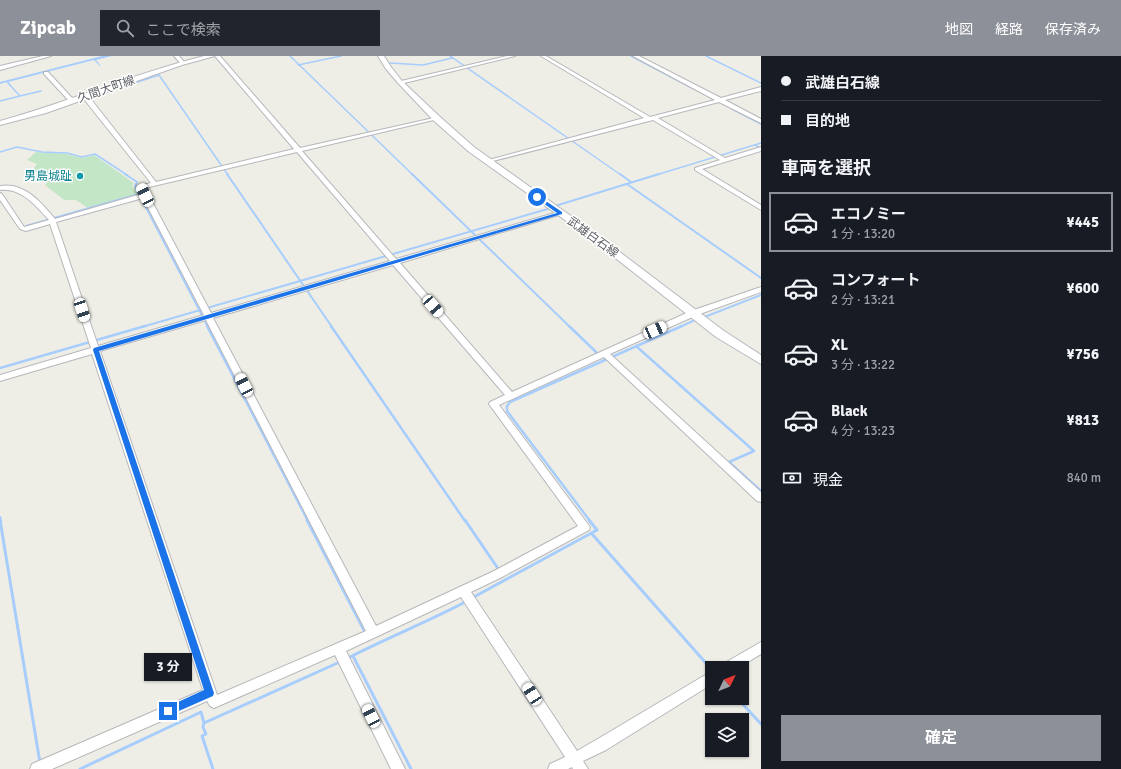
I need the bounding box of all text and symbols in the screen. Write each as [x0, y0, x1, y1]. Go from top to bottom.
search box [100, 10, 380, 46]
text: Zipcab [20, 16, 76, 40]
icon: search [114, 17, 136, 39]
text: ここで検索 [146, 21, 221, 39]
text: 地図 [945, 21, 973, 38]
text: 経路 [995, 21, 1023, 38]
text: 保存済み [1045, 21, 1101, 38]
street label: 久間大町線 [75, 73, 137, 106]
text: 武雄白石線 [805, 74, 880, 92]
text: 目的地 [805, 112, 850, 130]
text: 車両を選択 [781, 157, 871, 179]
place label: 男島城趾 [24, 169, 72, 184]
marker: 男島城趾 [75, 171, 85, 181]
car [134, 182, 156, 208]
route start [528, 188, 546, 206]
icon: car [783, 204, 819, 240]
text: エコノミー [831, 205, 906, 223]
text: ¥445 [1067, 213, 1099, 231]
street label: 武雄白石線 [564, 214, 621, 261]
text: 1 分 · 13:20 [831, 226, 895, 242]
icon: car [783, 270, 819, 306]
text: コンフォート [831, 271, 921, 289]
text: ¥600 [1067, 279, 1099, 297]
text: 2 分 · 13:21 [831, 292, 895, 308]
car [421, 293, 445, 319]
car [73, 297, 91, 323]
car [642, 320, 668, 340]
icon: car [783, 336, 819, 372]
text: XL [831, 336, 848, 354]
text: ¥756 [1067, 345, 1099, 363]
text: 3 分 · 13:22 [831, 357, 895, 373]
car [233, 372, 255, 398]
icon: car [783, 402, 819, 438]
text: Black [831, 402, 868, 420]
text: ¥813 [1067, 411, 1099, 429]
text: 4 分 · 13:23 [831, 423, 895, 439]
icon: cash [781, 467, 803, 489]
text: 840 m [1067, 470, 1101, 486]
text: 現金 [813, 471, 843, 489]
callout: 3 分 [144, 653, 192, 681]
text: 3 分 [157, 659, 179, 675]
north arrow [705, 661, 749, 705]
map controls [705, 661, 749, 757]
car [520, 681, 544, 707]
route end [159, 702, 177, 720]
car [360, 703, 382, 729]
button: layers [705, 713, 749, 757]
button: 確定 [781, 715, 1101, 761]

